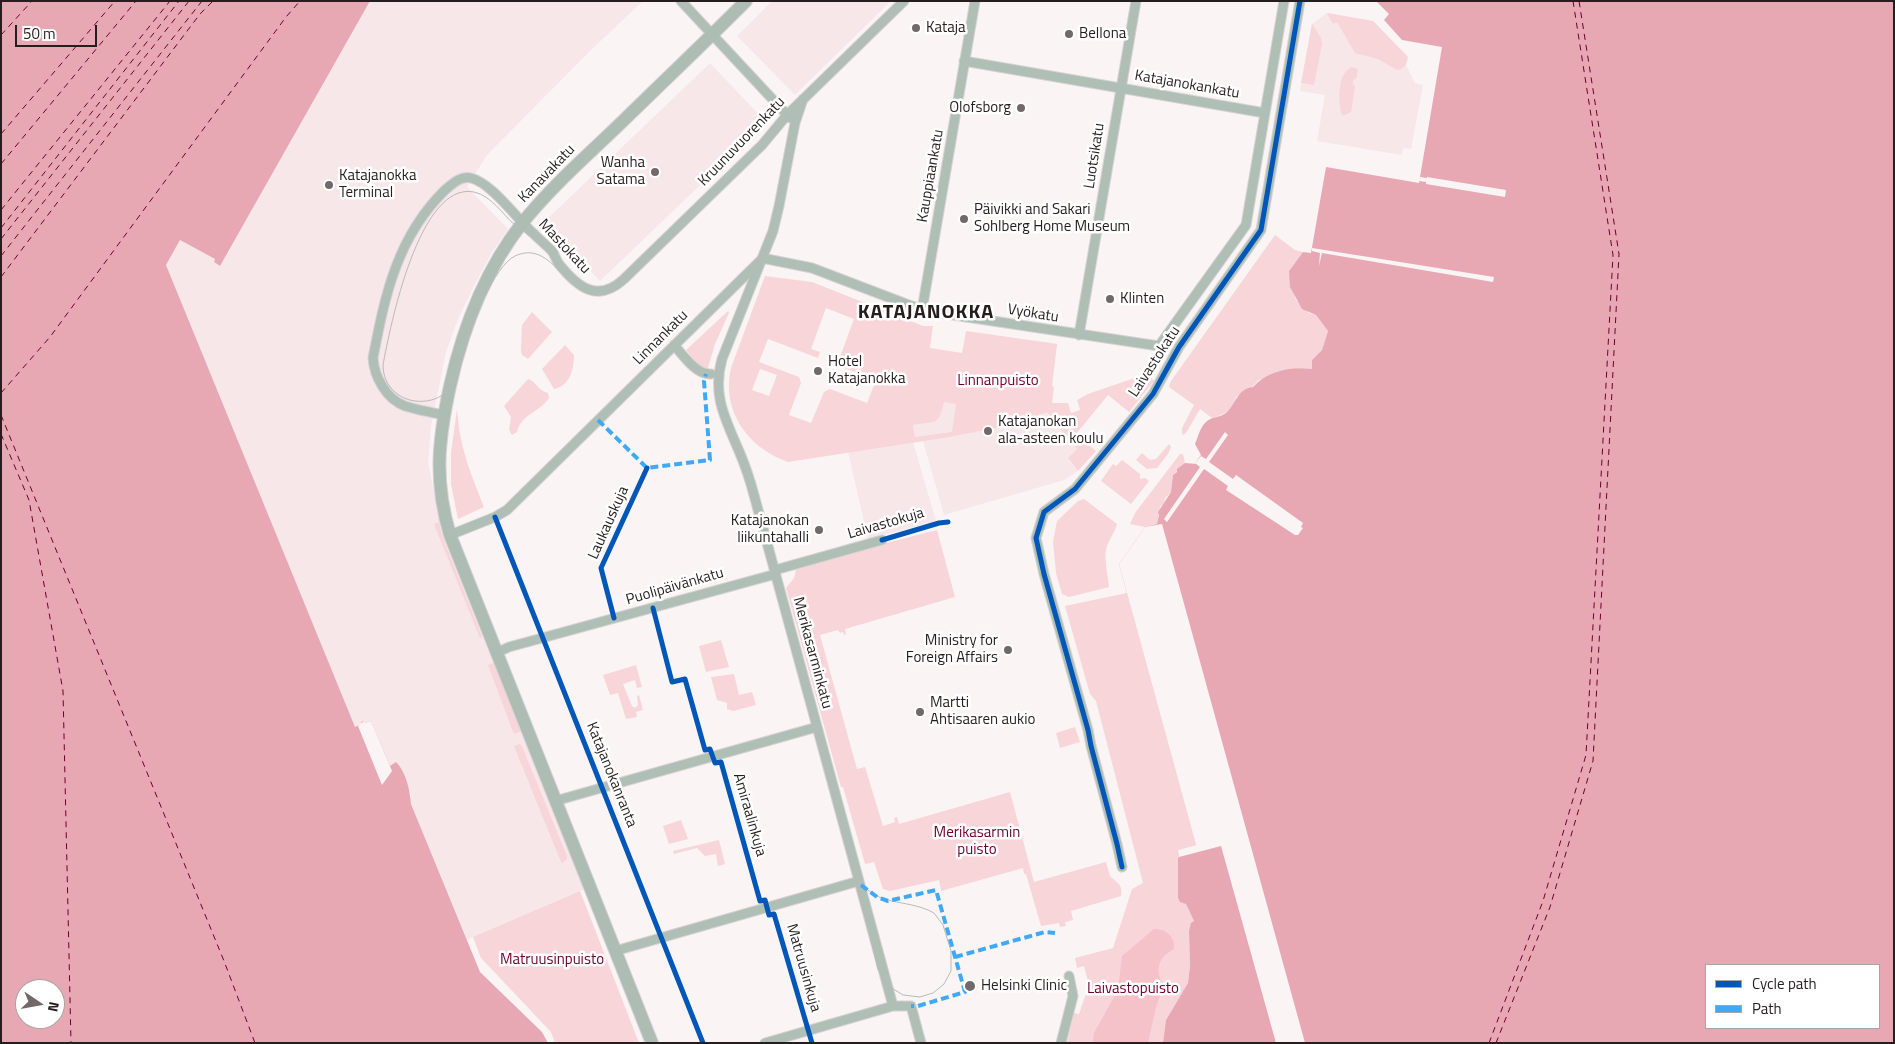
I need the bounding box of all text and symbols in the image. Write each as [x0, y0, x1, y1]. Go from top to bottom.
scale bar [18, 15, 100, 47]
place label: Kataja [926, 19, 966, 37]
text: 50 m [23, 22, 56, 45]
marker: Kataja [910, 22, 922, 34]
place label: Bellona [1079, 25, 1126, 43]
marker: Bellona [1063, 28, 1075, 40]
street label: Katajanokankatu [1133, 67, 1241, 103]
street label: Kruunuvuorenkatu [695, 94, 789, 190]
place label: Olofsborg [949, 99, 1011, 117]
marker: Olofsborg [1015, 102, 1027, 114]
street label: Luotsikatu [1081, 122, 1109, 190]
street label: Kauppiaankatu [914, 128, 948, 224]
street label: Kanavakatu [515, 141, 579, 207]
place label: Wanha Satama [597, 154, 645, 189]
marker: Wanha Satama [649, 166, 661, 178]
place label: Katajanokka Terminal [339, 167, 416, 202]
marker: Katajanokka Terminal [323, 179, 335, 191]
place label: Päivikki and Sakari Sohlberg Home Museum [974, 201, 1130, 236]
marker: Päivikki and Sakari Sohlberg Home Museum [958, 213, 970, 225]
street label: Mastokatu [534, 216, 594, 278]
place label: Klinten [1120, 290, 1164, 308]
marker: Klinten [1104, 293, 1116, 305]
district label: KATAJANOKKA [856, 301, 996, 325]
street label: Vyökatu [1006, 301, 1060, 327]
street label: Linnankatu [630, 307, 692, 369]
street label: Laivastokatu [1125, 323, 1185, 401]
place label: Hotel Katajanokka [828, 353, 905, 388]
marker: Hotel Katajanokka [812, 365, 824, 377]
park label: Linnanpuisto [957, 372, 1039, 390]
place label: Katajanokan ala-asteen koulu [998, 413, 1104, 448]
marker: Katajanokan ala-asteen koulu [982, 425, 994, 437]
street label: Laukauskuja [585, 484, 633, 562]
street label: Laivastokuja [846, 505, 926, 543]
place label: Katajanokan liikuntahalli [731, 512, 809, 547]
marker: Katajanokan liikuntahalli [813, 524, 825, 536]
street label: Puolipäivänkatu [624, 564, 726, 610]
street label: Merikasarminkatu [788, 595, 836, 711]
place label: Ministry for Foreign Affairs [906, 632, 998, 667]
marker: Ministry for Foreign Affairs [1002, 644, 1014, 656]
place label: Martti Ahtisaaren aukio [930, 694, 1035, 729]
marker: Martti Ahtisaaren aukio [914, 706, 926, 718]
street label: Katajanokanranta [582, 720, 640, 830]
street label: Amiraalinkuja [729, 771, 769, 859]
park label: Merikasarmin puisto [934, 824, 1020, 859]
street label: Matruusinkuja [782, 922, 824, 1014]
park label: Matruusinpuisto [500, 951, 604, 969]
legend [1705, 964, 1880, 1029]
text: Cycle path [1752, 972, 1817, 995]
place label: Helsinki Clinic [981, 977, 1067, 995]
north arrow [15, 979, 65, 1029]
marker: Helsinki Clinic [963, 979, 977, 993]
park label: Laivastopuisto [1087, 980, 1179, 998]
text: Path [1752, 997, 1782, 1020]
text: N [43, 1000, 65, 1014]

